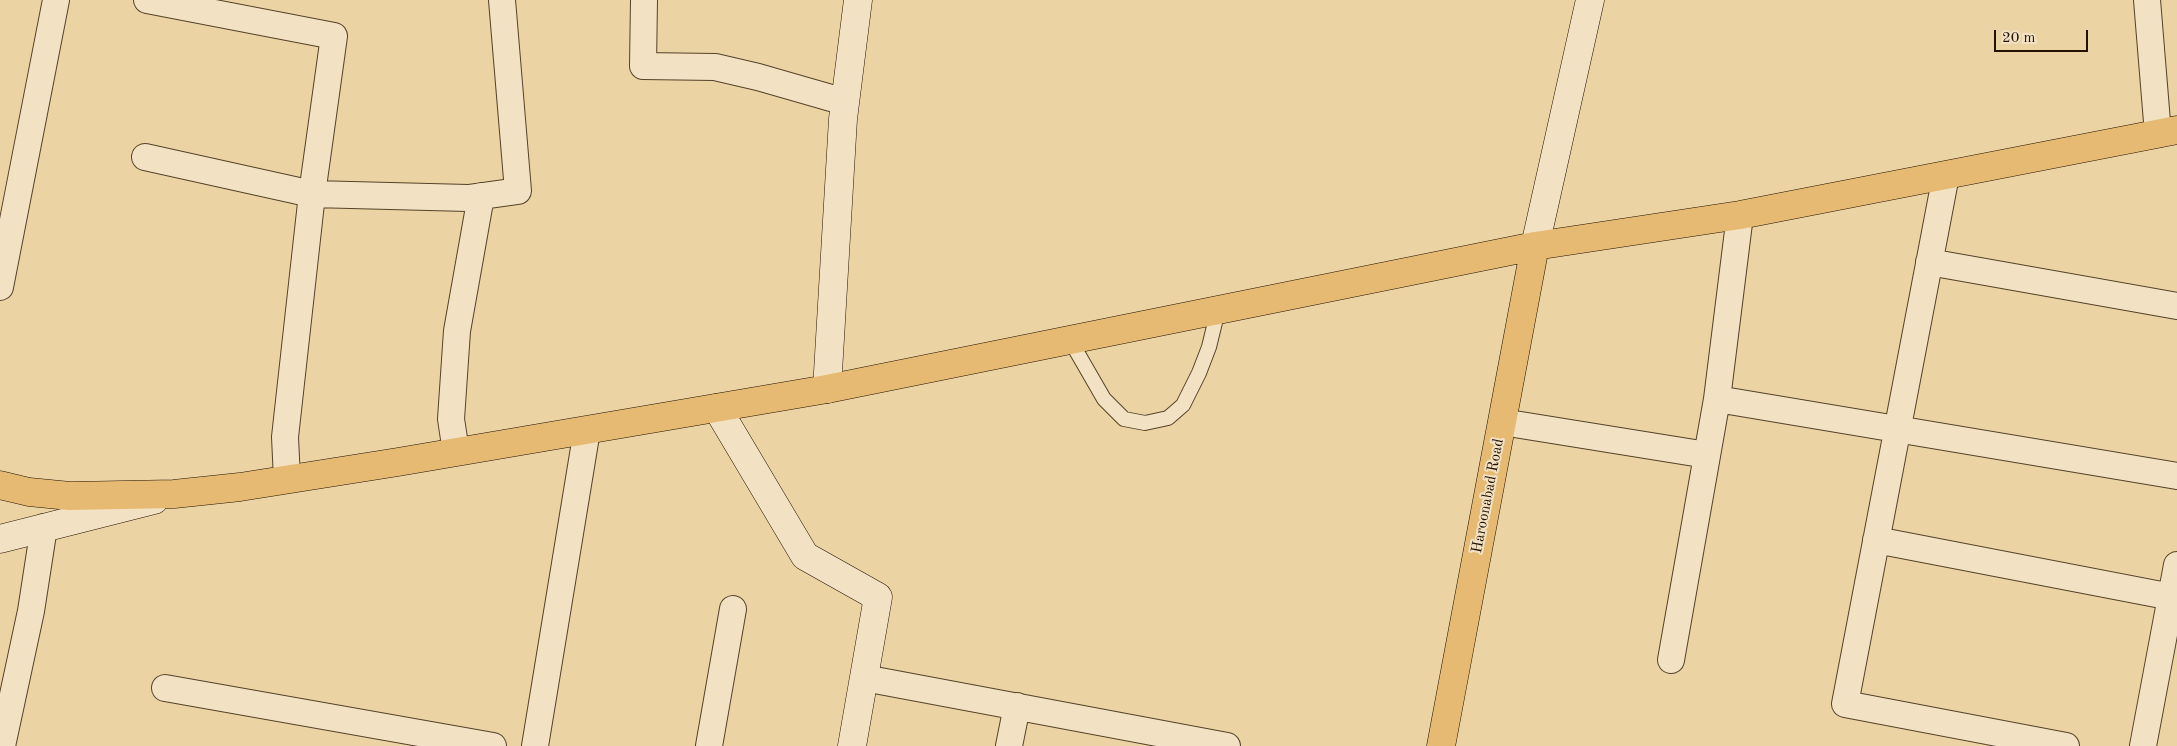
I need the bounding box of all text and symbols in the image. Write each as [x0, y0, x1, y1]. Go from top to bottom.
scale bar [1997, 20, 2091, 52]
text: 20 m [2002, 31, 2036, 46]
street label: Haroonabad Road [1468, 437, 1508, 555]

